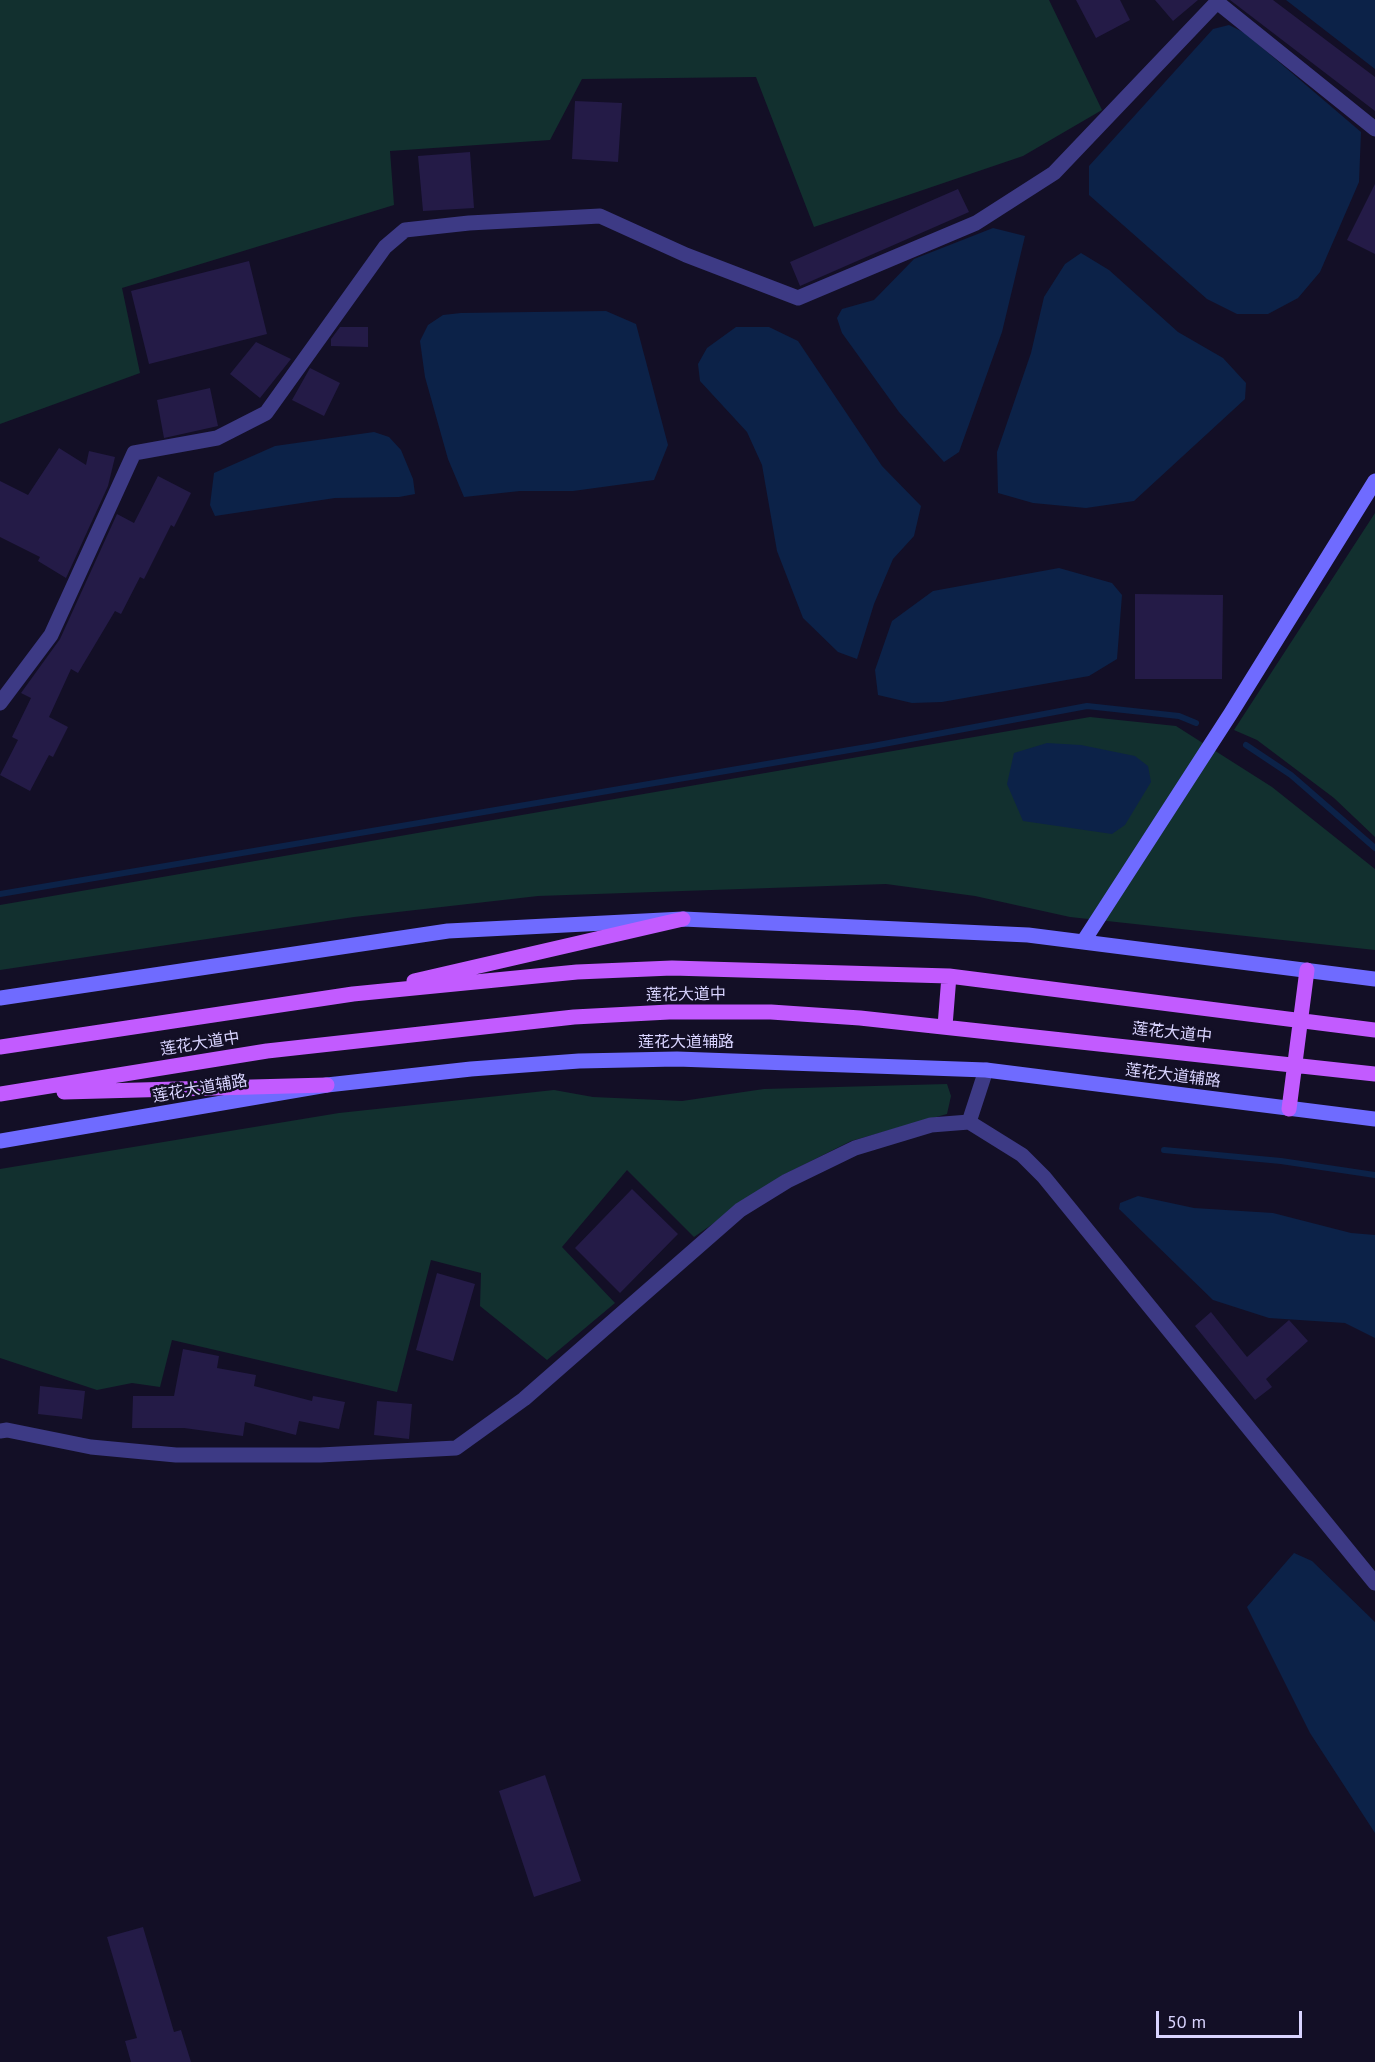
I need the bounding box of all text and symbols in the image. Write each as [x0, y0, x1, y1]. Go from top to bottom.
street label: 莲花大道中 [646, 985, 726, 1005]
street label: 莲花大道中 [1131, 1019, 1213, 1047]
street label: 莲花大道中 [159, 1028, 241, 1060]
street label: 莲花大道辅路 [638, 1032, 734, 1052]
street label: 莲花大道辅路 [1124, 1061, 1222, 1091]
street label: 莲花大道辅路 [151, 1071, 249, 1107]
scale bar [1159, 1999, 1304, 2037]
text: 50 m [1167, 2010, 1206, 2033]

